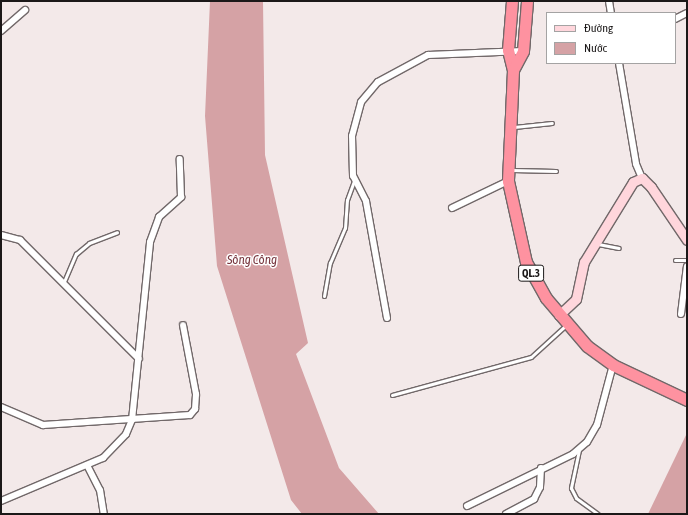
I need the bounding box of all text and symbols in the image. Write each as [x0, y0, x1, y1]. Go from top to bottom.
legend [546, 12, 676, 64]
text: Đường [584, 21, 613, 35]
text: Nước [584, 41, 607, 55]
water label: Sông Công [227, 252, 277, 268]
road number: QL.3 [518, 264, 544, 282]

